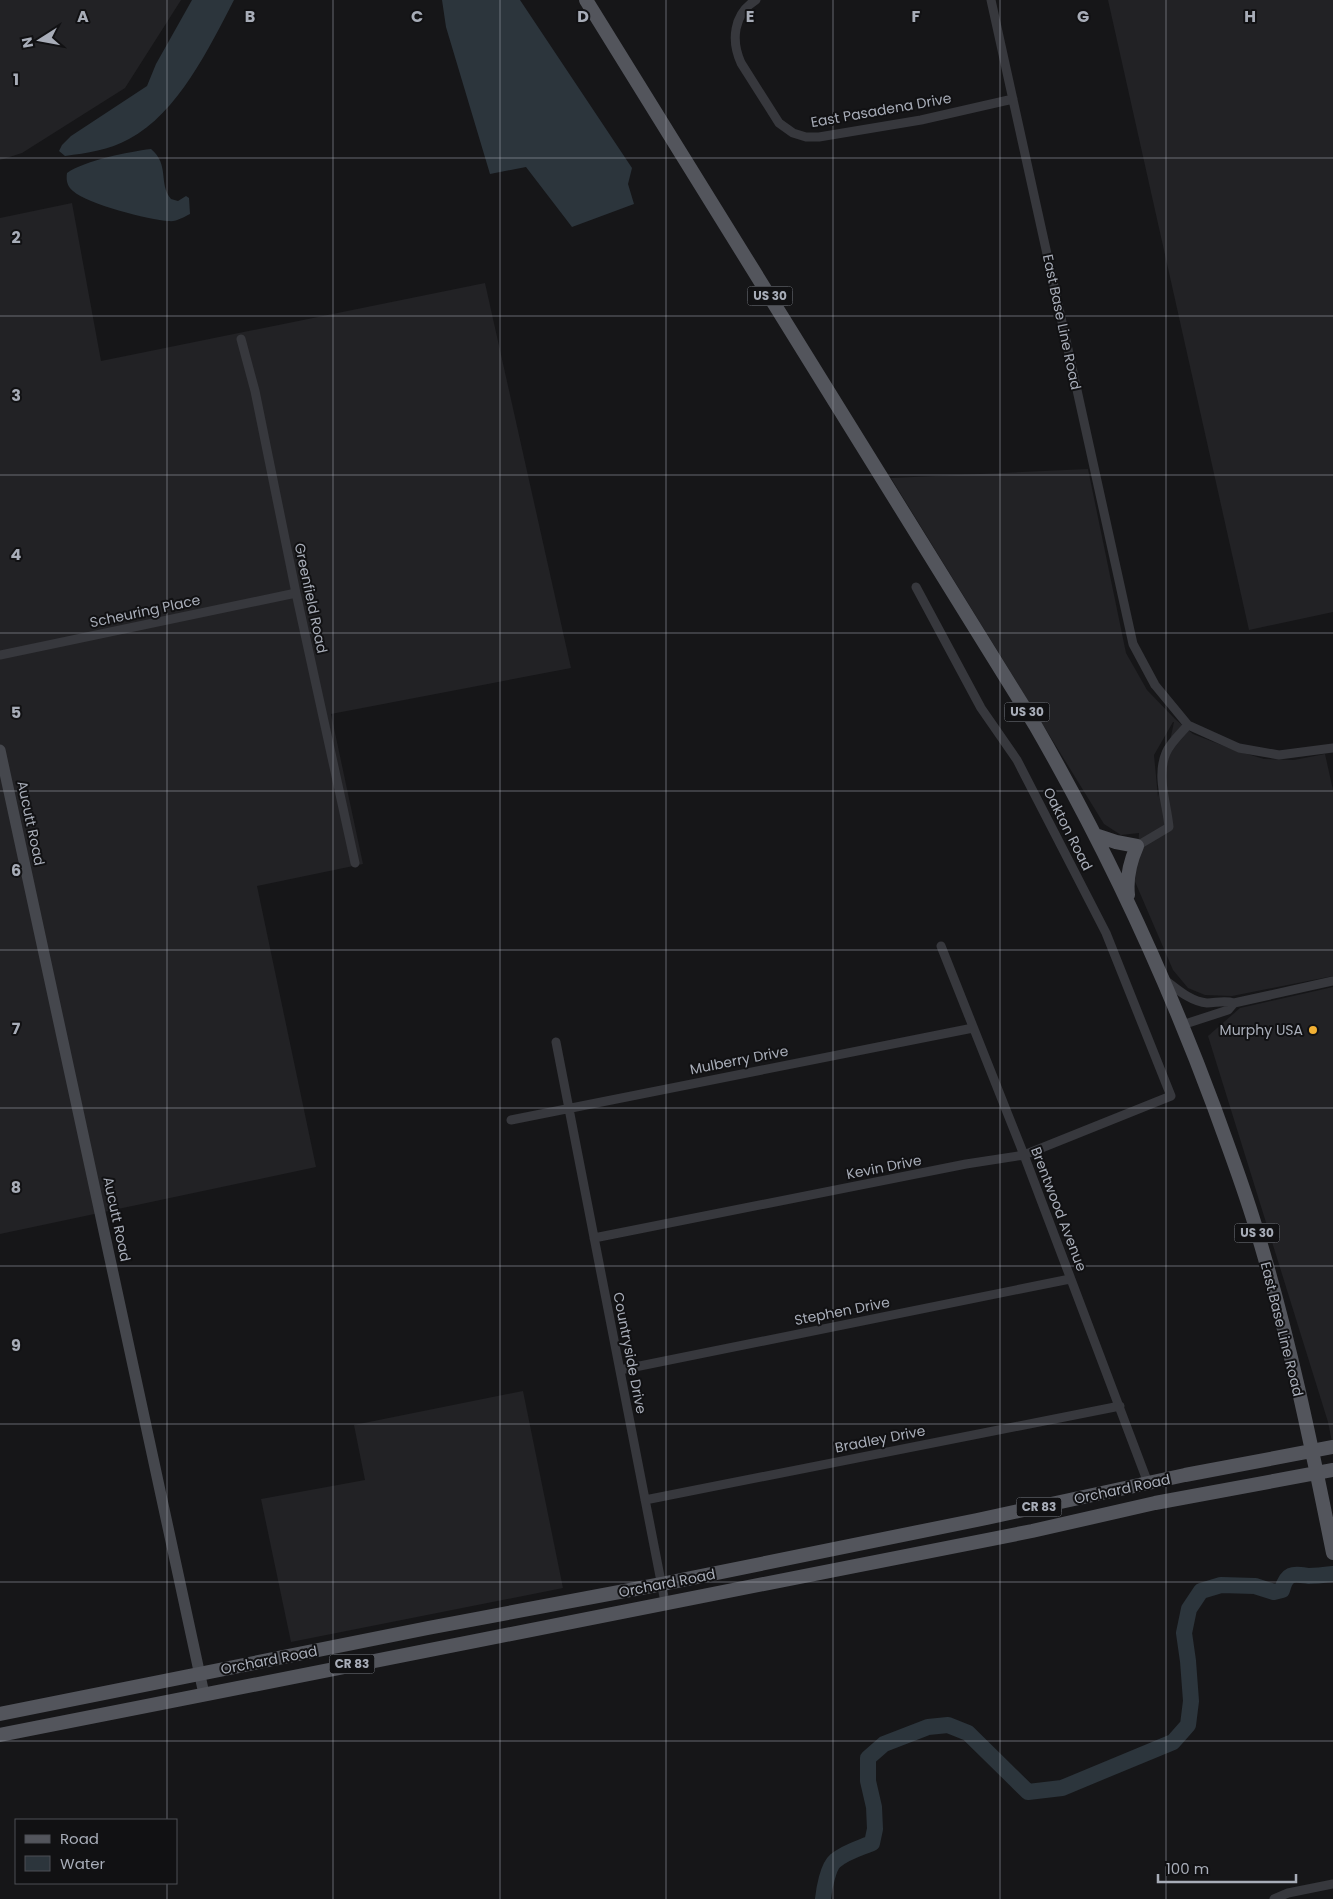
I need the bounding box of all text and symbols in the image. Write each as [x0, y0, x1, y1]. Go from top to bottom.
text: A [77, 5, 89, 28]
text: B [245, 5, 255, 28]
text: C [411, 5, 423, 28]
text: D [577, 5, 589, 28]
text: E [746, 5, 754, 28]
text: F [912, 5, 921, 28]
text: G [1077, 5, 1089, 28]
text: H [1244, 5, 1256, 28]
north arrow [15, 15, 65, 65]
text: N [16, 35, 38, 50]
text: 1 [13, 68, 19, 91]
street label: East Pasadena Drive [809, 88, 953, 132]
text: 2 [11, 226, 21, 249]
street label: East Base Line Road [1038, 253, 1086, 391]
road number: US 30 [748, 286, 792, 306]
text: 3 [11, 384, 21, 407]
street label: Greenfield Road [290, 541, 332, 655]
text: 4 [11, 543, 22, 566]
street label: Scheuring Place [88, 589, 202, 632]
text: 5 [11, 701, 21, 724]
road number: US 30 [1004, 702, 1050, 722]
street label: Aucutt Road [12, 779, 50, 867]
street label: Oakton Road [1038, 784, 1098, 874]
text: 6 [11, 859, 21, 882]
text: 7 [12, 1017, 21, 1040]
place label: Murphy USA [1220, 1020, 1303, 1040]
marker: Murphy USA [1307, 1024, 1319, 1036]
street label: Mulberry Drive [688, 1041, 790, 1079]
street label: Brentwood Avenue [1026, 1144, 1092, 1274]
street label: Kevin Drive [845, 1150, 924, 1184]
street label: Aucutt Road [98, 1175, 136, 1263]
text: 8 [11, 1176, 21, 1199]
road number: US 30 [1234, 1224, 1280, 1242]
street label: East Base Line Road [1256, 1260, 1308, 1398]
street label: Countryside Drive [608, 1290, 652, 1416]
street label: Stephen Drive [793, 1292, 892, 1330]
text: 9 [11, 1334, 21, 1357]
street label: Bradley Drive [833, 1420, 927, 1458]
street label: Orchard Road [1072, 1469, 1172, 1509]
road number: CR 83 [1016, 1498, 1062, 1516]
street label: Orchard Road [617, 1564, 717, 1602]
street label: Orchard Road [219, 1641, 319, 1679]
road number: CR 83 [330, 1655, 374, 1674]
legend [15, 1819, 178, 1884]
text: Road [60, 1828, 99, 1849]
scale bar [1158, 1852, 1296, 1884]
text: Water [60, 1853, 106, 1874]
text: 100 m [1166, 1858, 1209, 1879]

